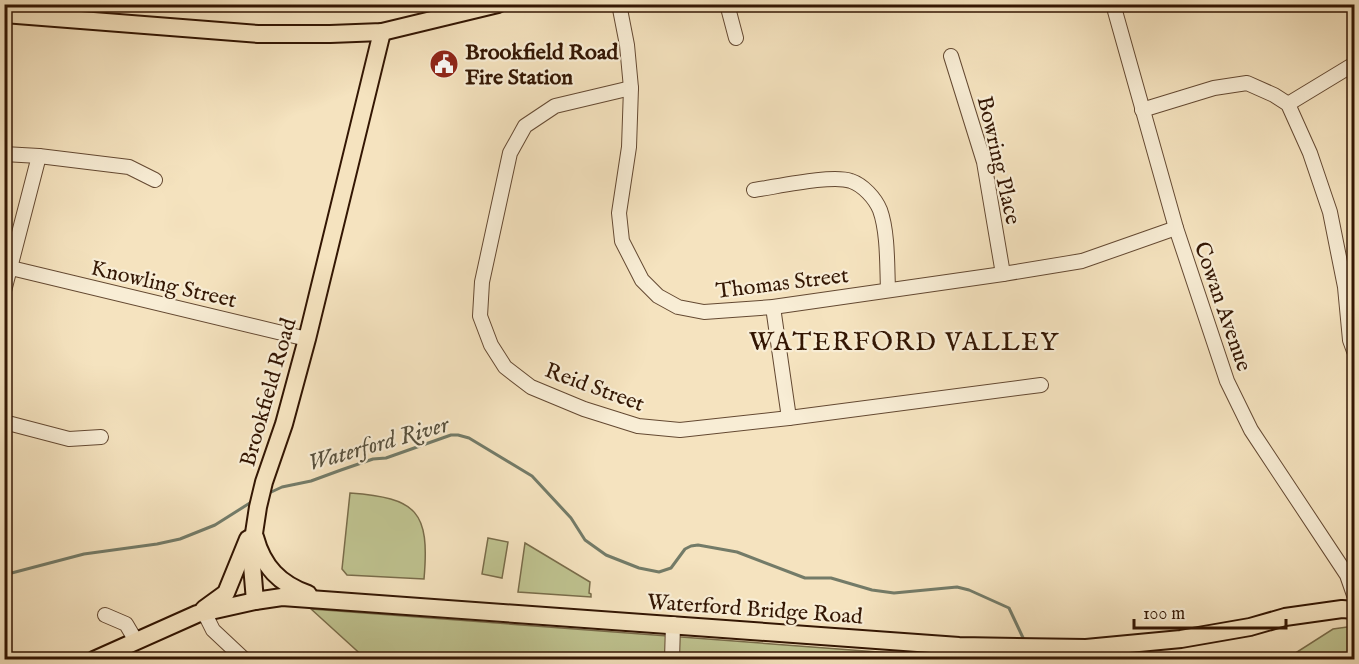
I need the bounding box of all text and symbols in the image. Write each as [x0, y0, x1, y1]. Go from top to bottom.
place label: Brookfield Road Fire Station [465, 39, 619, 92]
public building icon: Brookfield Road Fire Station [428, 48, 460, 80]
street label: Bowring Place [970, 94, 1026, 227]
street label: Cowan Avenue [1187, 238, 1257, 375]
street label: Knowling Street [88, 255, 240, 315]
street label: Thomas Street [714, 262, 851, 306]
street label: Brookfield Road [234, 315, 304, 470]
district label: WATERFORD VALLEY [749, 326, 1059, 359]
street label: Reid Street [541, 357, 648, 419]
water label: Waterford River [304, 409, 454, 479]
street label: Waterford Bridge Road [646, 589, 864, 632]
scale bar [1134, 592, 1286, 630]
text: 100 m [1143, 603, 1185, 626]

